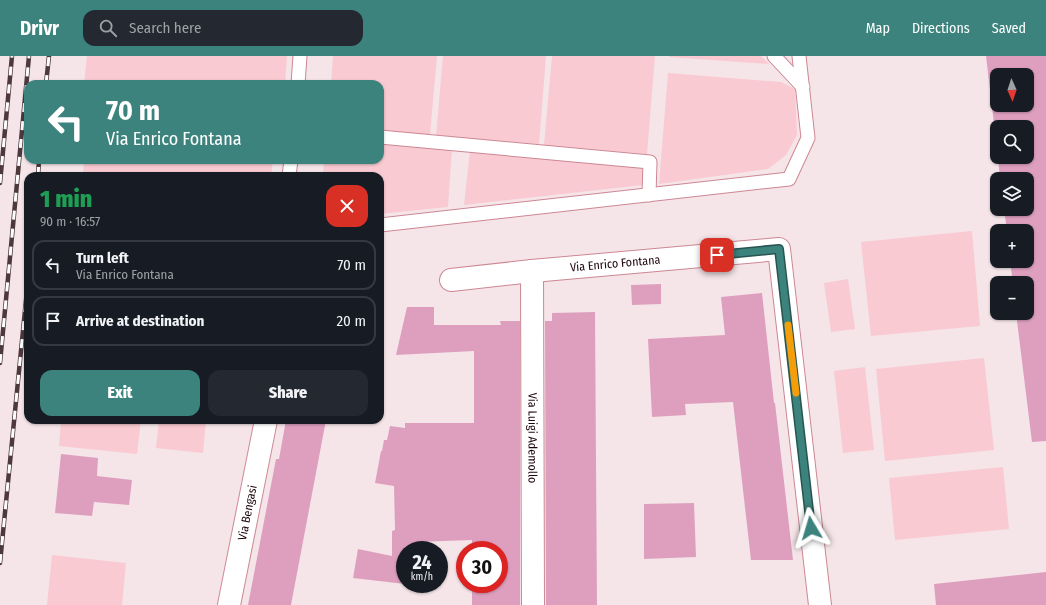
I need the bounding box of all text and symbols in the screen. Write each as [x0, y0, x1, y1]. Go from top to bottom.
search box [83, 10, 363, 46]
text: Drivr [20, 17, 59, 40]
icon: search [97, 17, 119, 39]
text: Search here [129, 19, 201, 37]
text: Map [866, 20, 890, 37]
text: Directions [912, 20, 970, 37]
text: Saved [992, 20, 1026, 37]
north arrow [990, 68, 1034, 112]
map controls [990, 68, 1034, 320]
text: 70 m [106, 94, 160, 127]
icon: left [40, 96, 92, 148]
button: search [990, 120, 1034, 164]
text: Via Enrico Fontana [106, 128, 241, 150]
button: layers [990, 172, 1034, 216]
text: 1 min [40, 185, 92, 213]
button: close [326, 185, 368, 227]
text: 90 m · 16:57 [40, 214, 100, 229]
button: + [990, 224, 1034, 268]
pin [700, 238, 734, 272]
icon: arrive [706, 244, 728, 266]
text: Turn left [76, 249, 129, 267]
street label: Via Enrico Fontana [570, 253, 661, 275]
icon: left [42, 254, 64, 276]
text: 70 m [337, 256, 366, 274]
text: Via Enrico Fontana [76, 267, 174, 282]
button: − [990, 276, 1034, 320]
icon: arrive [42, 310, 64, 332]
text: Arrive at destination [76, 312, 204, 330]
text: 20 m [337, 312, 366, 330]
button: Exit [40, 370, 200, 416]
button: Share [208, 370, 368, 416]
street label: Via Luigi Ademollo [525, 393, 540, 483]
street label: Via Bengasi [235, 484, 260, 542]
position arrow [790, 507, 832, 549]
speed limit sign: 30 [456, 541, 508, 593]
text: 24 [412, 550, 432, 574]
text: km/h [411, 571, 433, 583]

